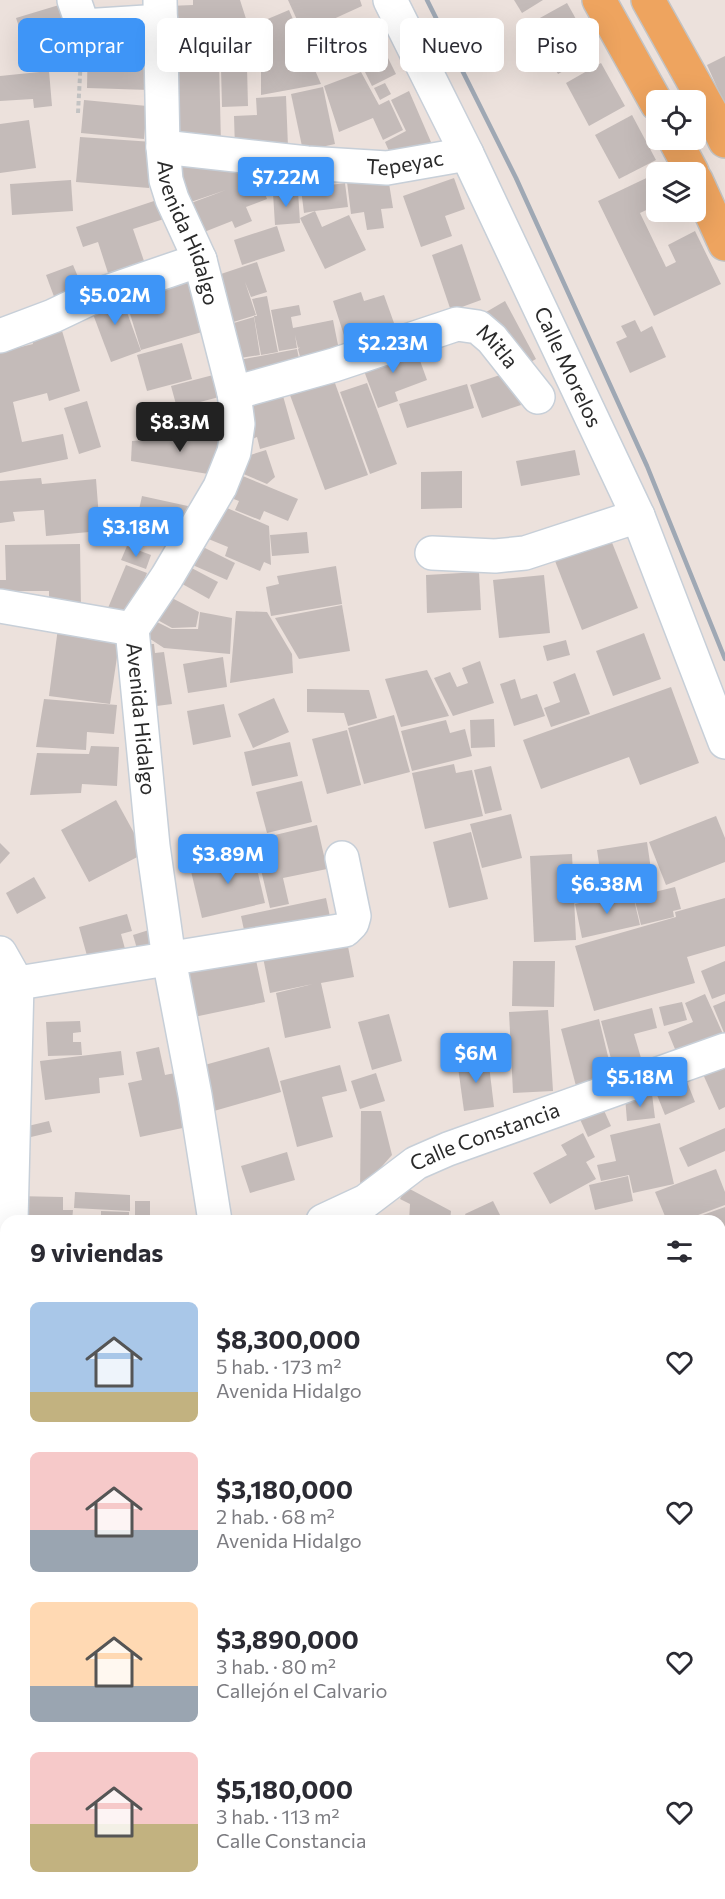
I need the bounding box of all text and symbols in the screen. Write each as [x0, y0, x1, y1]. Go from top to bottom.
chip: Comprar [18, 18, 145, 72]
chip: Alquilar [157, 18, 273, 72]
chip: Filtros [285, 18, 388, 72]
chip: Nuevo [400, 18, 504, 72]
chip: Piso [516, 18, 599, 72]
map controls [646, 90, 706, 222]
button: locate [646, 90, 706, 150]
street label: Tepeyac [365, 144, 445, 179]
pin: $7.22M [237, 157, 335, 208]
street label: Avenida Hidalgo [153, 159, 225, 308]
button: layers [646, 162, 706, 222]
text: $7.22M [252, 164, 320, 188]
pin: $5.02M [66, 275, 164, 326]
text: $5.02M [79, 282, 151, 306]
street label: Calle Morelos [530, 302, 608, 431]
street label: Mitla [472, 318, 524, 373]
pin: $2.23M [344, 323, 442, 374]
text: $2.23M [358, 330, 428, 354]
pin: $8.3M [138, 402, 222, 453]
text: $8.3M [150, 409, 210, 433]
pin: $3.18M [87, 507, 185, 558]
text: $3.18M [102, 514, 170, 538]
street label: Avenida Hidalgo [122, 641, 162, 796]
pin: $3.89M [179, 834, 277, 885]
text: $3.89M [192, 841, 264, 865]
pin: $6.38M [558, 864, 656, 915]
text: $6.38M [571, 871, 643, 895]
pin: $6M [447, 1033, 505, 1084]
text: $6M [454, 1040, 498, 1064]
pin: $5.18M [591, 1057, 689, 1108]
text: $5.18M [606, 1064, 674, 1088]
street label: Calle Constancia [406, 1096, 563, 1175]
icon: filters [663, 1235, 696, 1268]
text: 9 viviendas [30, 1236, 163, 1267]
text: $8,300,000 [216, 1323, 360, 1354]
icon: home [78, 1326, 150, 1398]
icon: heart [663, 1346, 696, 1379]
text: 5 hab. · 173 m² [216, 1354, 342, 1378]
text: Avenida Hidalgo [216, 1378, 362, 1402]
text: $3,180,000 [216, 1473, 353, 1504]
icon: home [78, 1476, 150, 1548]
icon: heart [663, 1496, 696, 1529]
text: 2 hab. · 68 m² [216, 1504, 335, 1528]
text: Avenida Hidalgo [216, 1528, 362, 1552]
text: $3,890,000 [216, 1623, 359, 1654]
icon: home [78, 1626, 150, 1698]
icon: heart [663, 1646, 696, 1679]
text: 3 hab. · 80 m² [216, 1654, 336, 1678]
text: Callejón el Calvario [216, 1678, 388, 1702]
text: $5,180,000 [216, 1773, 353, 1804]
icon: home [78, 1776, 150, 1848]
icon: heart [663, 1796, 696, 1829]
text: 3 hab. · 113 m² [216, 1804, 339, 1828]
text: Calle Constancia [216, 1828, 366, 1852]

